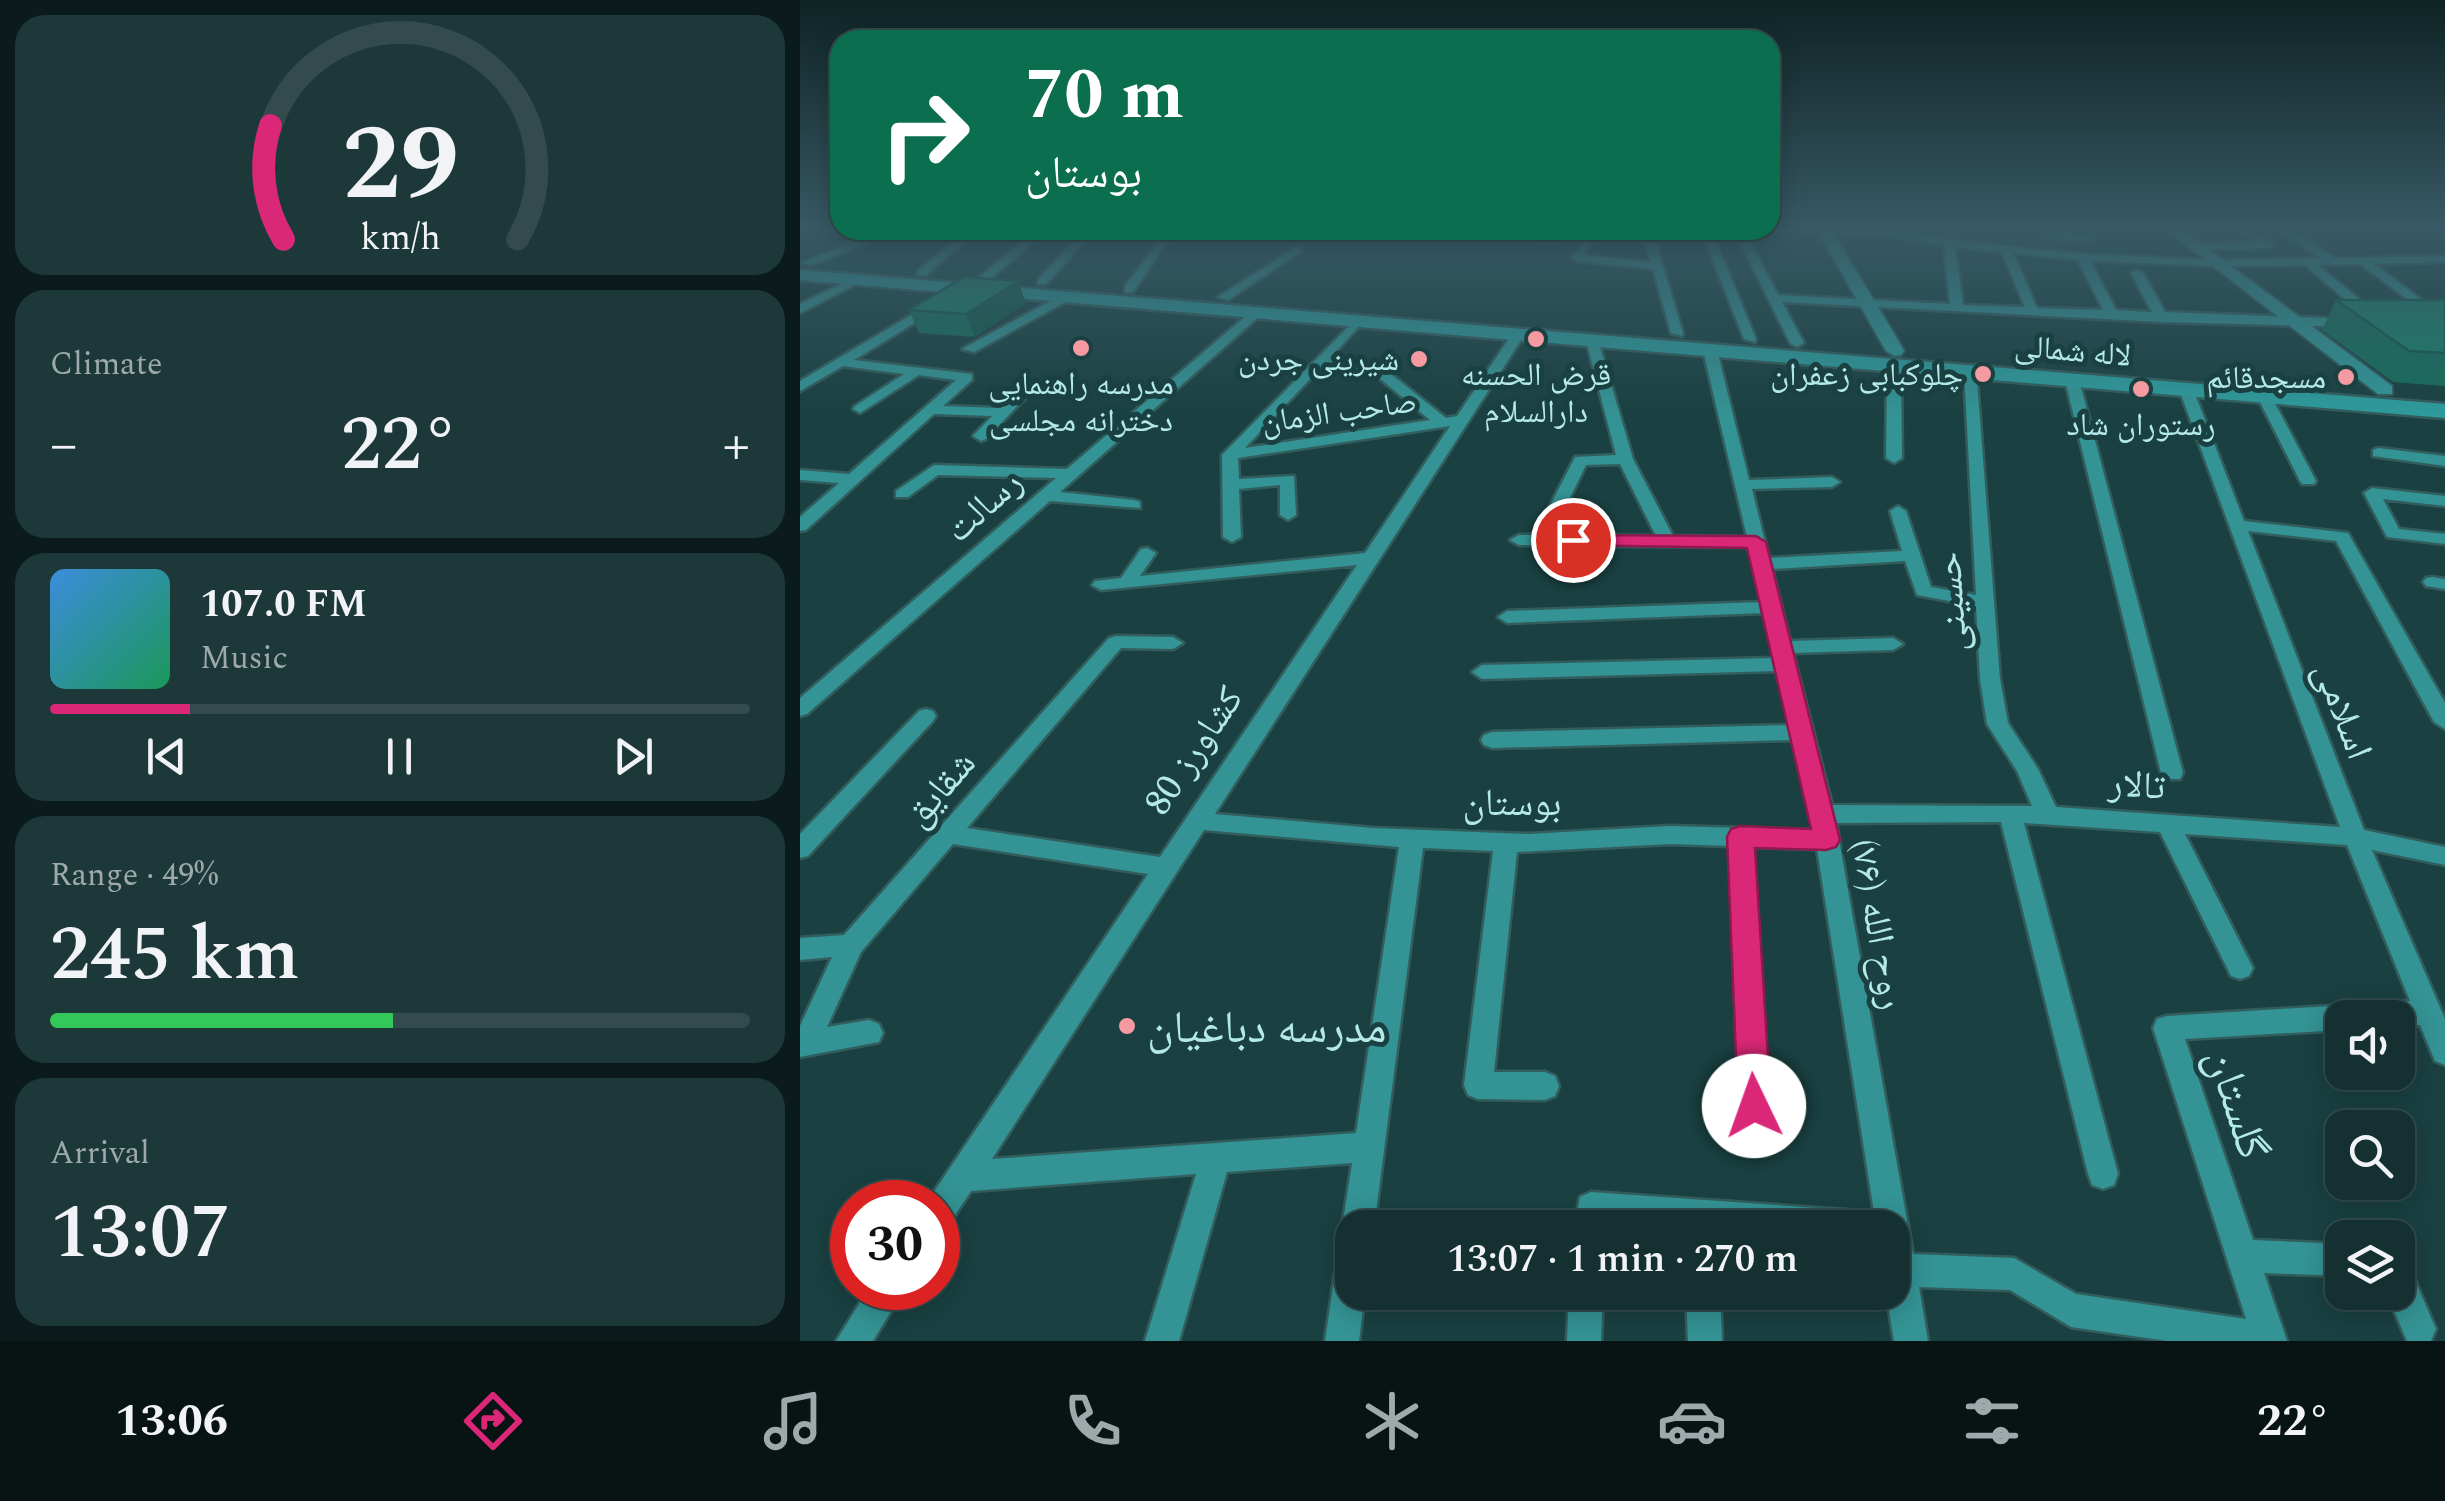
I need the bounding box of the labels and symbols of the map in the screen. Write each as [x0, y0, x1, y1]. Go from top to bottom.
street label: لاله شمالی [2012, 322, 2133, 381]
marker: قرض الحسنه دارالسلام [1525, 328, 1547, 350]
place label: شیرینی جردن [1238, 336, 1399, 385]
marker: مدرسه راهنمایی دخترانه مجلسی [1070, 337, 1092, 359]
marker: شیرینی جردن [1408, 348, 1430, 370]
place label: قرض الحسنه دارالسلام [1461, 351, 1611, 437]
place label: چلوکبابی زعفران [1770, 351, 1963, 400]
place label: مسجدقائم [2206, 354, 2326, 403]
place label: مدرسه راهنمایی دخترانه مجلسی [988, 360, 1174, 446]
marker: چلوکبابی زعفران [1972, 363, 1994, 385]
marker: مسجدقائم [2335, 366, 2357, 388]
street label: صاحب الزمان [1258, 377, 1420, 448]
marker: رستوران شاد [2130, 378, 2152, 400]
place label: رستوران شاد [2066, 401, 2216, 450]
street label: رسالت [932, 455, 1037, 558]
pin [1531, 498, 1616, 583]
street label: حسینی [1920, 550, 1984, 654]
street label: اسلامی [2297, 653, 2387, 768]
street label: کشاورز 80 [1130, 675, 1259, 828]
street label: شقایق [890, 738, 991, 841]
street label: تالار [2105, 755, 2167, 817]
street label: بوستان [1463, 775, 1561, 833]
street label: روح الله (۷۶) [1834, 834, 1921, 1014]
place label: مدرسه دباغیان [1147, 994, 1387, 1063]
marker: مدرسه دباغیان [1116, 1015, 1138, 1037]
street label: گلستان [2186, 1039, 2287, 1168]
position arrow [1702, 1054, 1806, 1158]
speed limit sign: 30 [830, 1180, 960, 1310]

